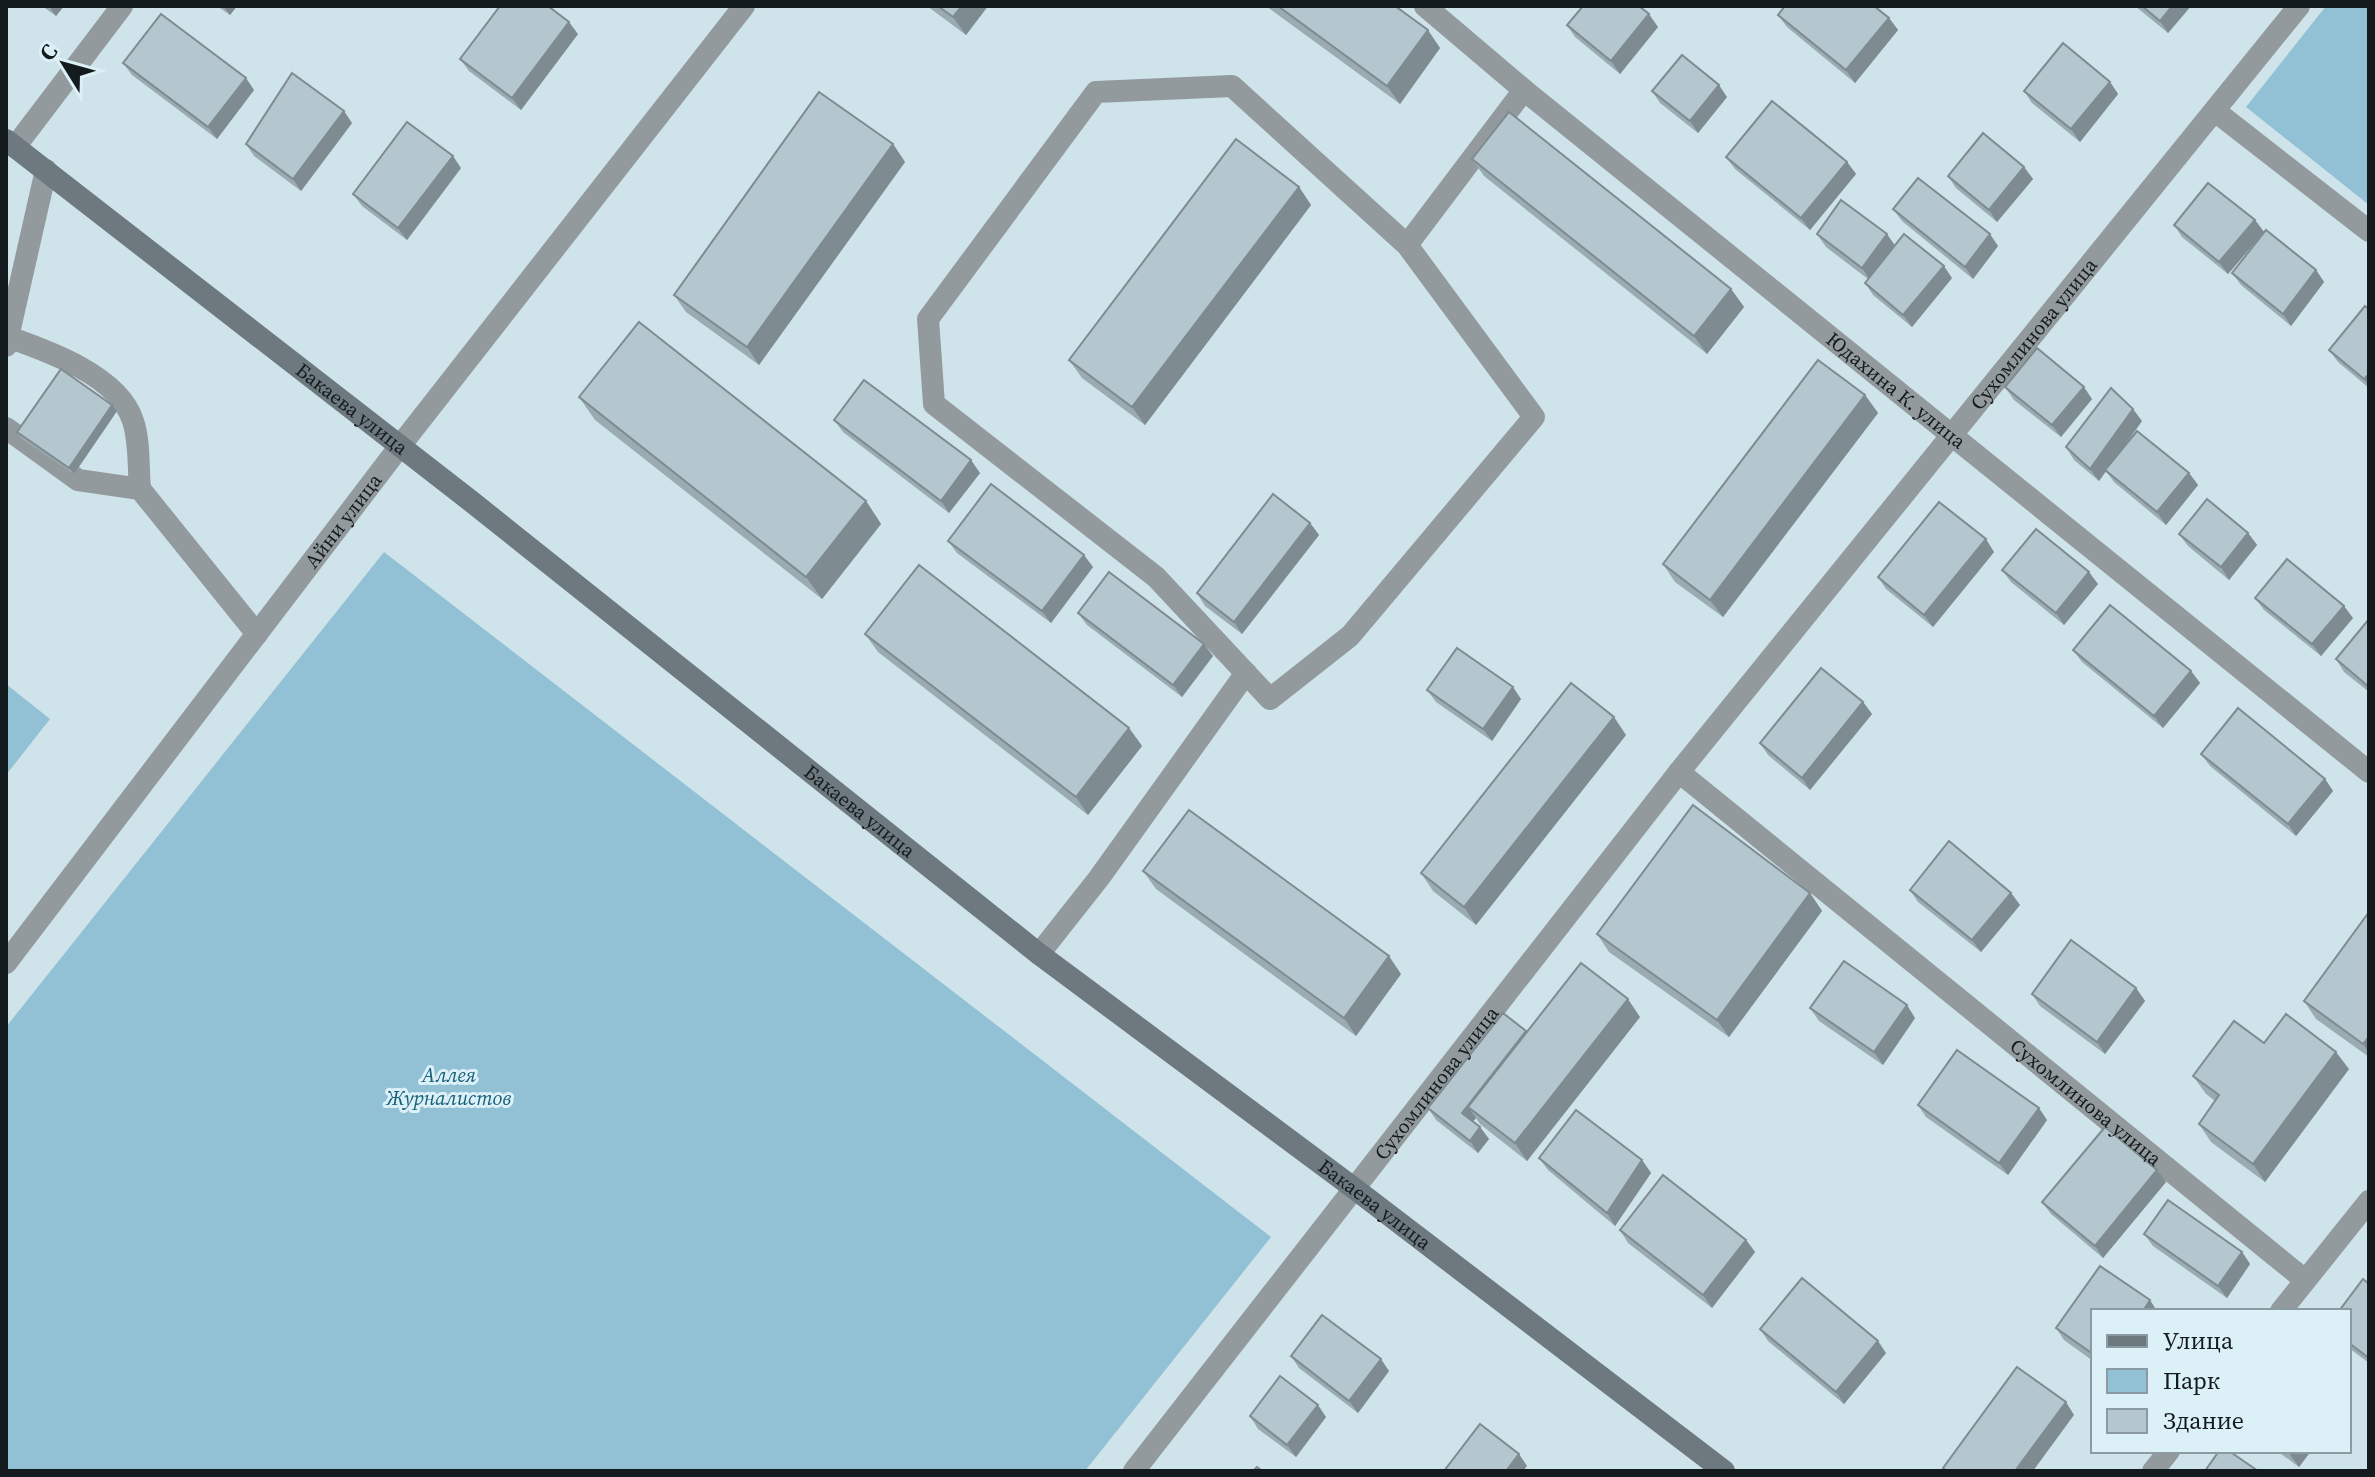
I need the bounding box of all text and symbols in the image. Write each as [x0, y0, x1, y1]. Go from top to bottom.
north arrow [24, 24, 104, 104]
text: С [32, 37, 64, 66]
street label: Сухомлинова улица [1964, 251, 2104, 416]
street label: Юдахина К. улица [1820, 325, 1972, 456]
street label: Бакаева улица [290, 356, 415, 462]
street label: Айни улица [298, 467, 389, 574]
street label: Бакаева улица [798, 758, 922, 865]
street label: Сухомлинова улица [1368, 1000, 1506, 1166]
street label: Сухомлинова улица [2004, 1032, 2168, 1173]
park label: Аллея Журналистов [385, 1061, 512, 1112]
street label: Бакаева улица [1312, 1152, 1438, 1257]
legend [2091, 1309, 2351, 1453]
text: Улица [2163, 1324, 2234, 1357]
text: Парк [2163, 1364, 2220, 1397]
text: Здание [2163, 1404, 2244, 1437]

